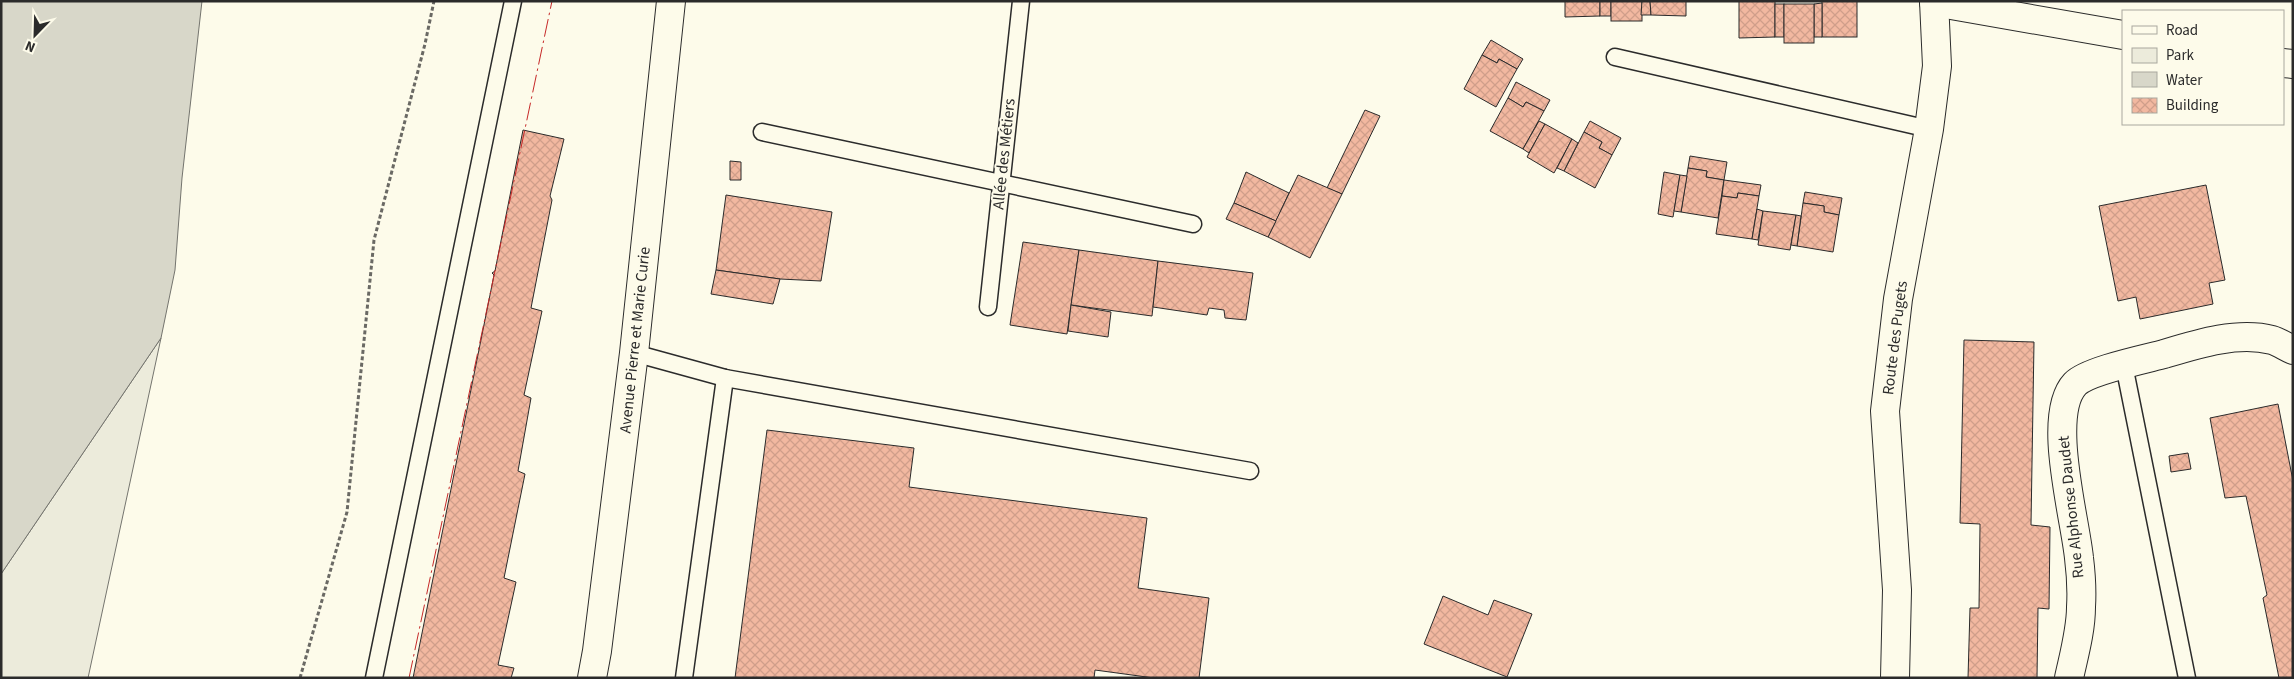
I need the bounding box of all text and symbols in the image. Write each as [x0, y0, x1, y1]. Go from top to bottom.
north arrow [10, 10, 60, 60]
legend [2122, 10, 2284, 125]
text: Road [2166, 20, 2198, 41]
text: N [22, 35, 39, 57]
text: Park [2166, 45, 2195, 66]
text: Water [2166, 70, 2203, 91]
text: Building [2166, 95, 2219, 116]
street label: Allée des Métiers [987, 97, 1021, 211]
street label: Avenue Pierre et Marie Curie [614, 246, 656, 434]
street label: Route des Pugets [1877, 279, 1913, 396]
street label: Rue Alphonse Daudet [2053, 434, 2089, 579]

